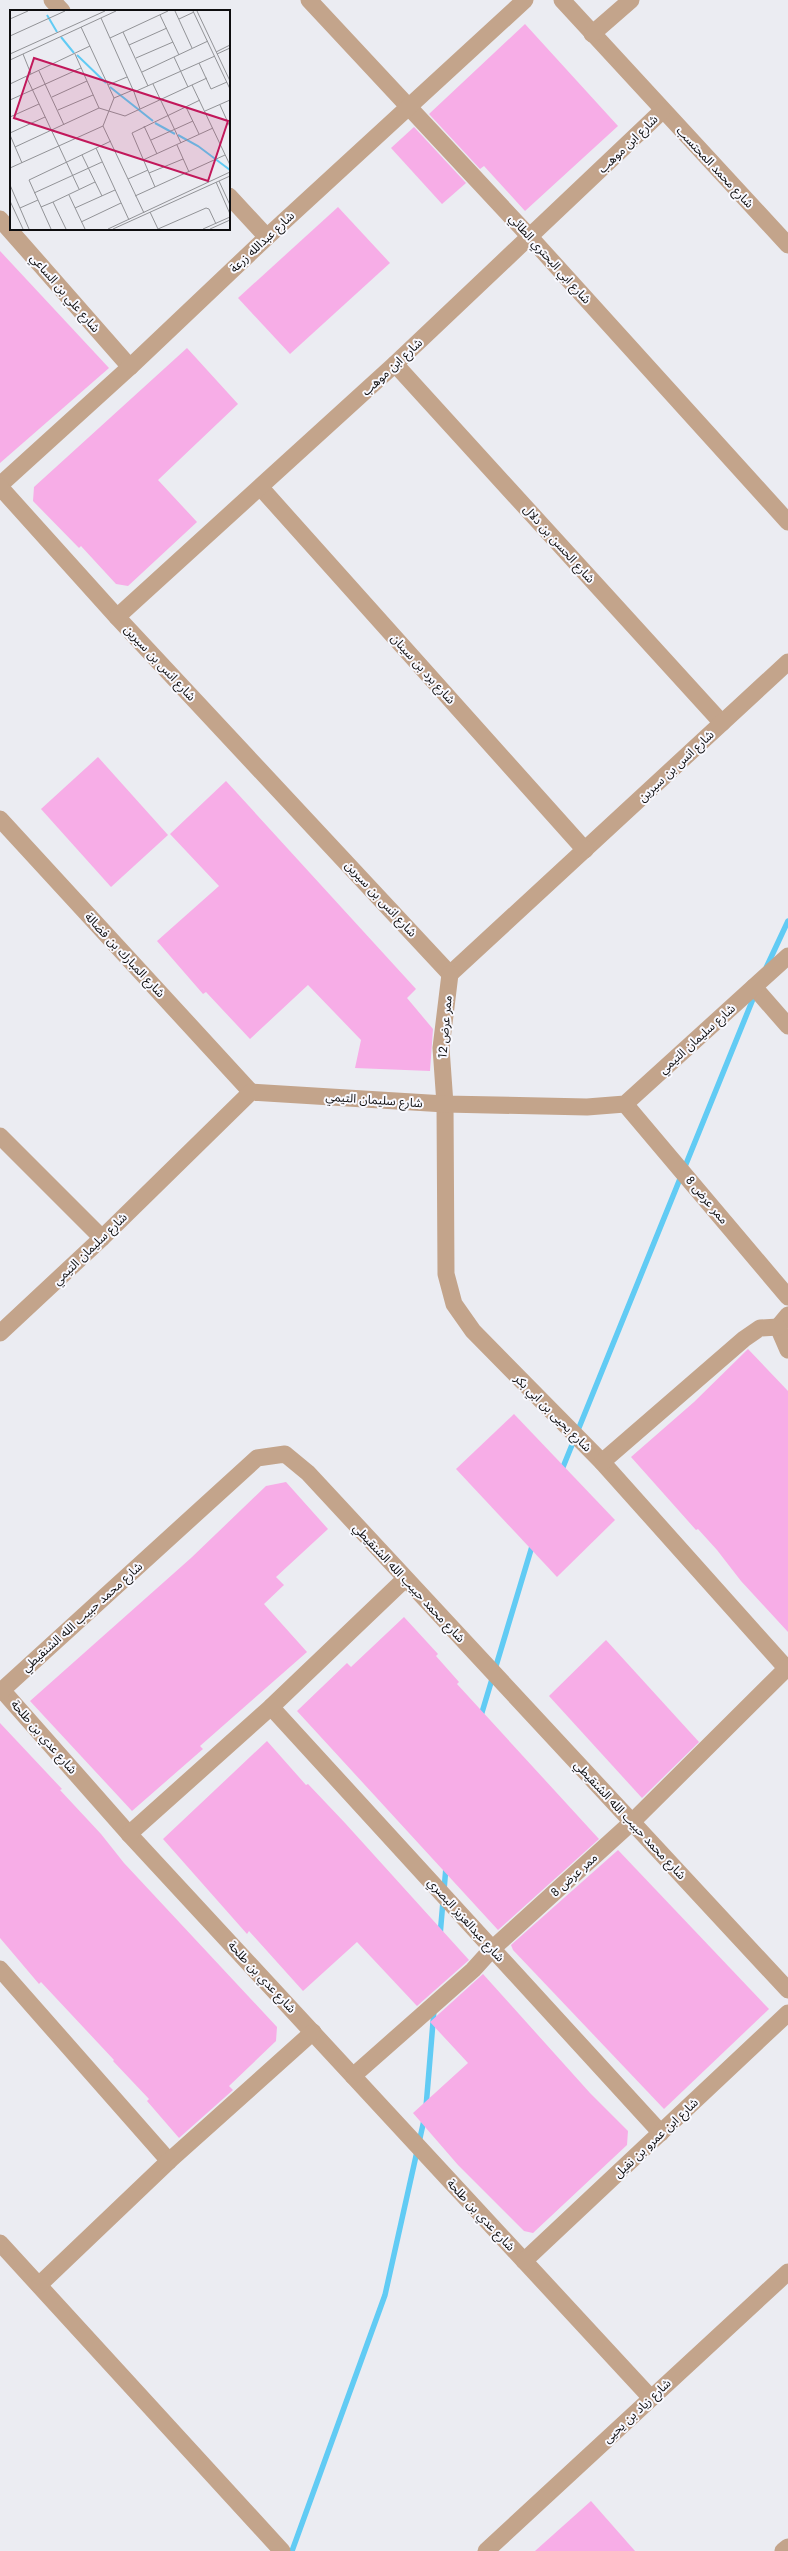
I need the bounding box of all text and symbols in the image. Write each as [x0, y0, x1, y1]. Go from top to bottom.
inset map [10, 10, 230, 230]
street label: شارع ابن موهب [594, 111, 662, 177]
street label: شارع محمد المحتسب [672, 122, 758, 212]
street label: شارع عبدالله زرعة [226, 207, 298, 277]
street label: شارع ابي البحتري الطائي [504, 210, 595, 308]
street label: شارع علي بن الساعي [25, 250, 104, 337]
street label: شارع ابن موهب [358, 334, 426, 400]
street label: شارع الحسن بن دلال [519, 501, 599, 587]
street label: شارع انس بن سيرين [120, 621, 200, 705]
street label: شارع برد بن سينان [386, 630, 460, 708]
street label: شارع انس بن سيرين [634, 726, 718, 806]
street label: شارع انس بن سيرين [341, 857, 421, 941]
street label: شارع المبارك بن فضالة [81, 908, 169, 1002]
street label: ممر عرض 12 [433, 995, 457, 1059]
street label: شارع سليمان التيمي [655, 1000, 740, 1079]
street label: شارع سليمان التيمي [325, 1088, 423, 1113]
street label: ممر عرض 8 [682, 1172, 732, 1228]
street label: شارع سليمان التيمي [49, 1209, 132, 1290]
street label: شارع يحيى بن ابي بكر [509, 1369, 596, 1456]
street label: شارع محمد حبيب الله الشنقيطي [348, 1519, 469, 1647]
street label: شارع محمد حبيب الله الشنقيطي [18, 1558, 147, 1677]
street label: شارع عدي بن طلحة [6, 1696, 81, 1778]
street label: شارع محمد حبيب الله الشنقيطي [569, 1756, 690, 1884]
street label: ممر عرض 8 [546, 1849, 602, 1901]
street label: شارع عبدالعزيز البصري [423, 1874, 509, 1966]
street label: شارع عدي بن طلحة [223, 1937, 300, 2018]
street label: شارع ابن عمرو بن نفيل [610, 2094, 702, 2182]
street label: شارع عدي بن طلحة [442, 2175, 519, 2256]
street label: شارع زياد بن يحيى [599, 2375, 675, 2447]

